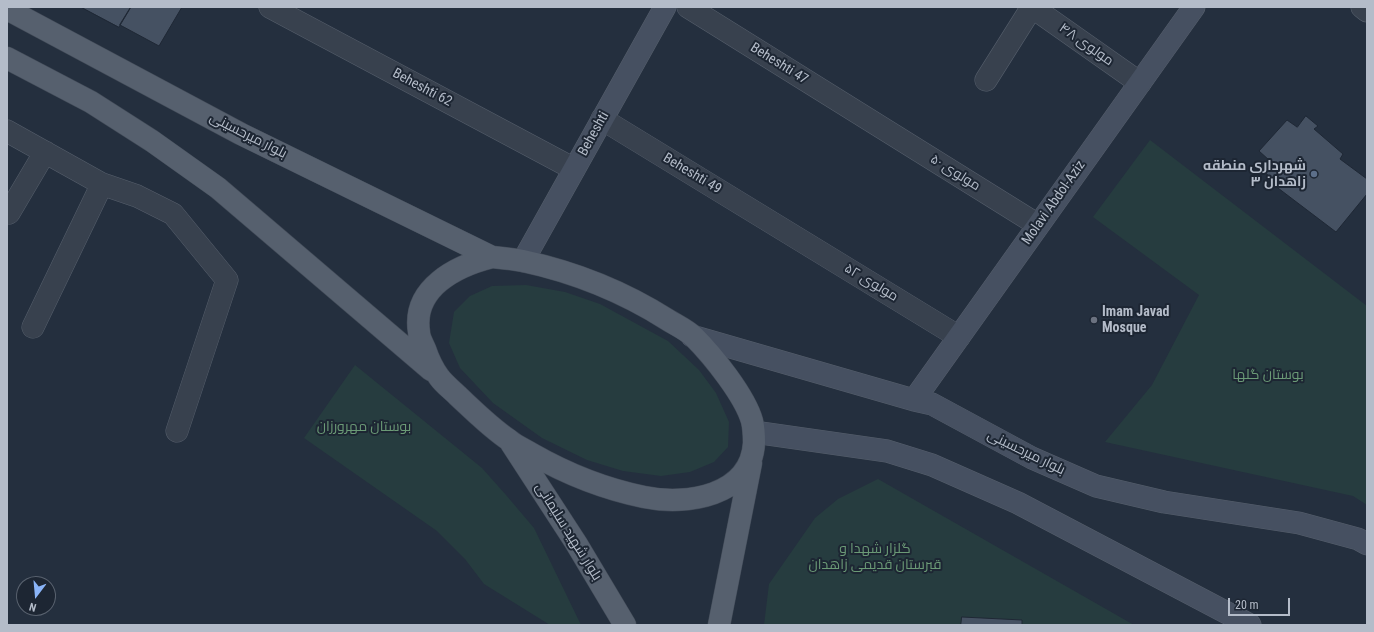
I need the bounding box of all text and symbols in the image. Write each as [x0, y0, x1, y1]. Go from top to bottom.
street label: مولوی ۴۸ [1055, 20, 1117, 70]
street label: Beheshti 47 [747, 40, 811, 88]
street label: Beheshti 62 [389, 65, 455, 111]
street label: بلوار میرحسینی [207, 109, 289, 163]
street label: Beheshti [575, 109, 613, 159]
street label: Beheshti 49 [660, 150, 724, 198]
street label: مولوی ۵۰ [927, 151, 983, 195]
street label: Molavi Abdol-Aziz [1019, 158, 1089, 248]
place label: شهرداری منطقه ۳ زاهدان [1203, 158, 1306, 190]
marker: شهرداری منطقه ۳ زاهدان [1309, 169, 1319, 179]
street label: مولوی ۵۲ [841, 260, 901, 306]
place label: Imam Javad Mosque [1102, 304, 1169, 336]
marker: Imam Javad Mosque [1089, 315, 1099, 325]
park label: بوستان گلها [1232, 367, 1304, 383]
park label: بوستان مهرورزان [317, 419, 411, 435]
street label: بلوار میرحسینی [984, 427, 1068, 479]
street label: بلوار شهید سلیمانی [531, 480, 605, 584]
park label: گلزار شهدا و قبرستان قدیمی زاهدان [808, 541, 942, 574]
north arrow [16, 576, 56, 616]
scale bar [1230, 590, 1292, 616]
text: 20 m [1235, 598, 1259, 612]
text: N [28, 600, 38, 614]

